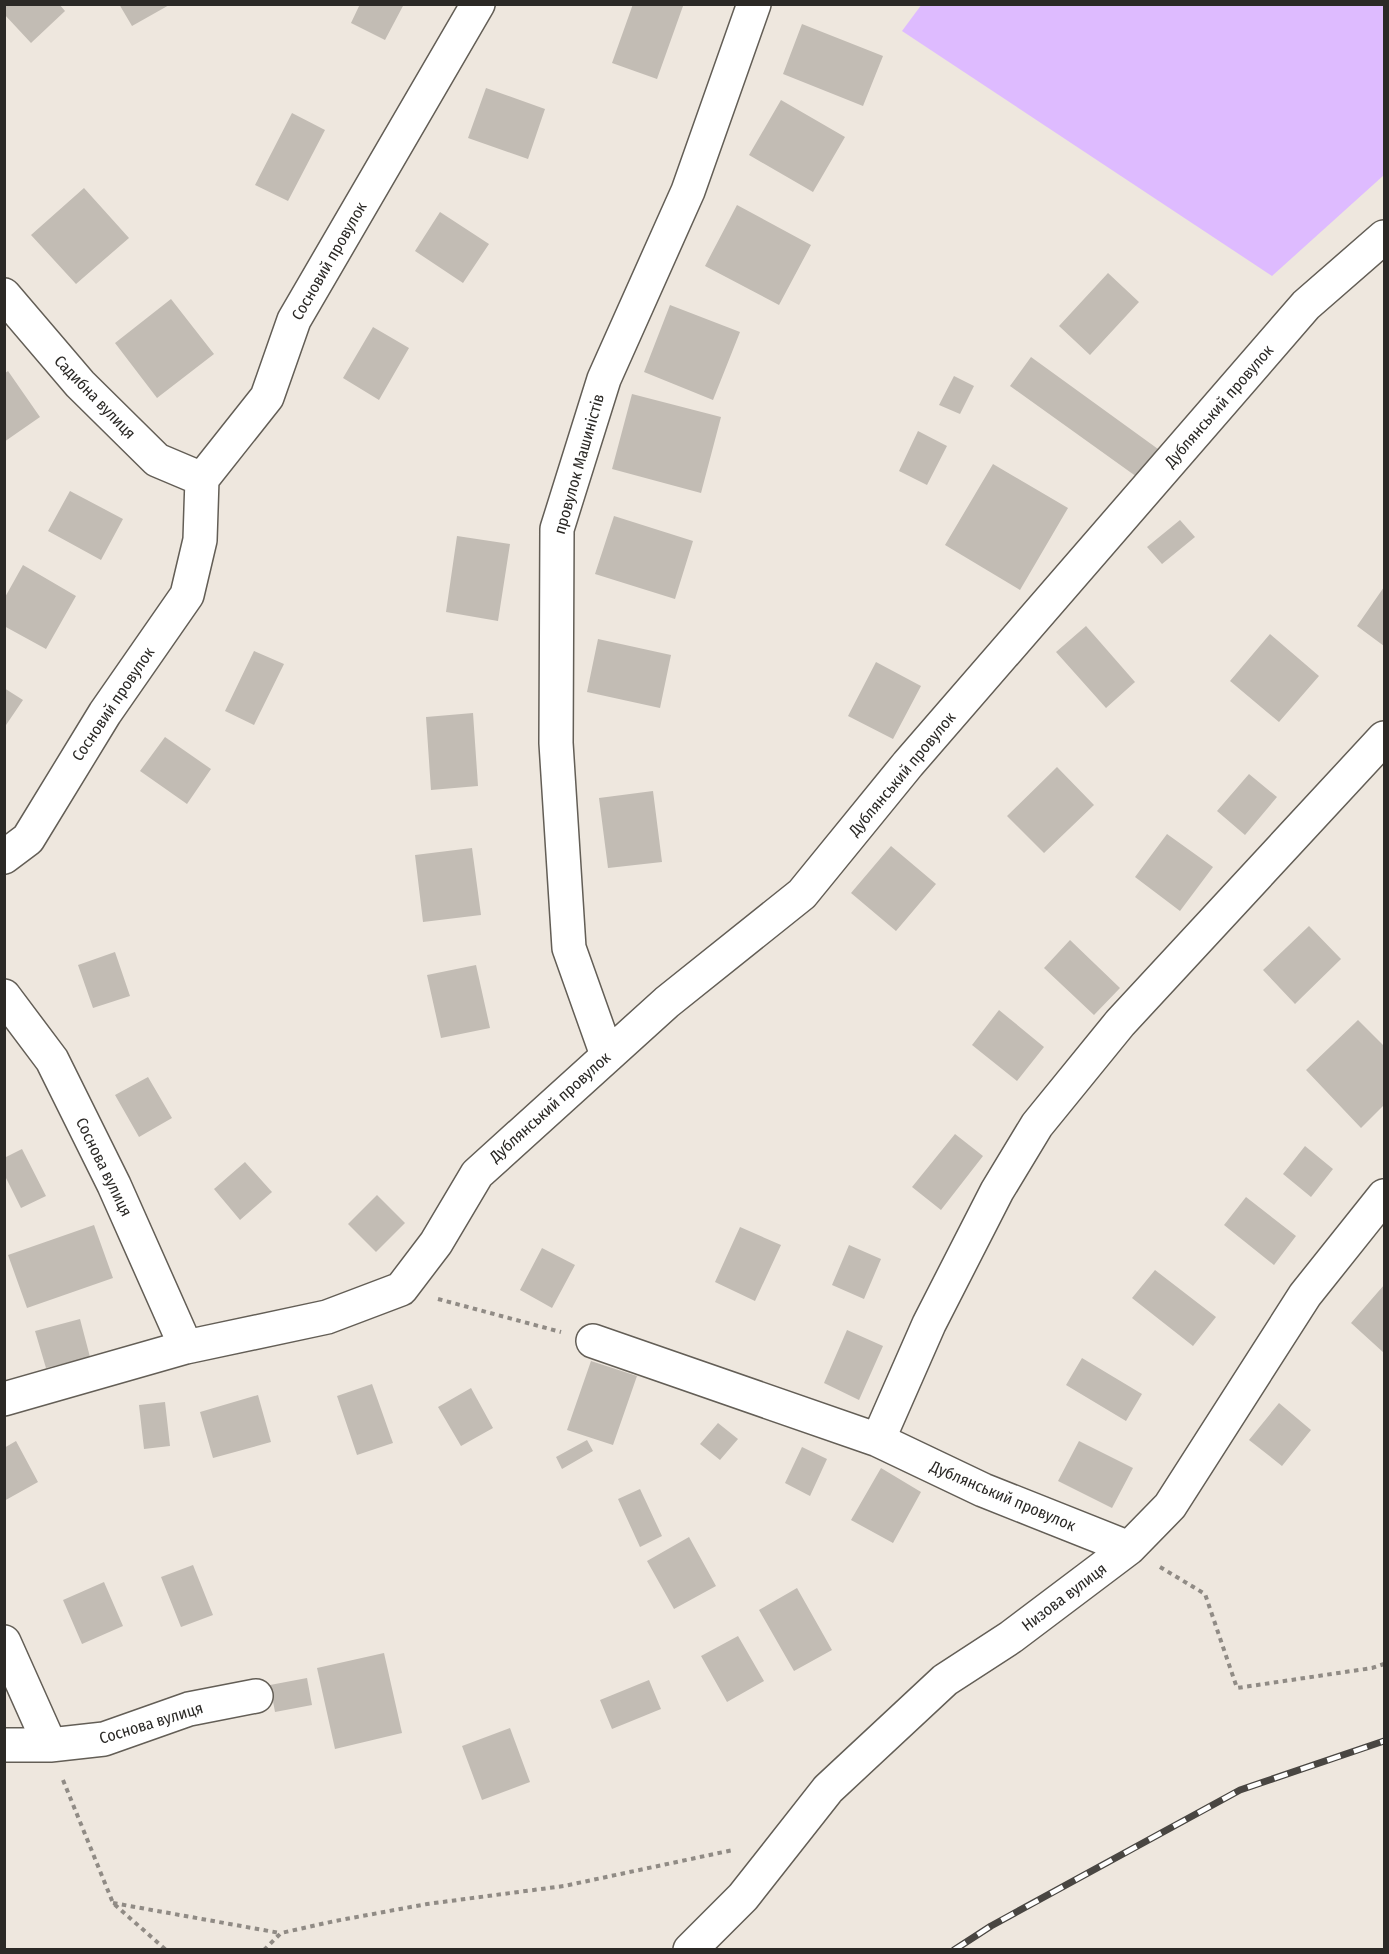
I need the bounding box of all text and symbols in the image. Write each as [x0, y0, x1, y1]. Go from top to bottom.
street label: Сосновий провулок [287, 198, 371, 323]
street label: Дублянський провулок [1160, 341, 1278, 472]
street label: Садибна вулиця [50, 351, 140, 443]
street label: провулок Машиністів [550, 392, 608, 536]
street label: Сосновий провулок [68, 643, 158, 765]
street label: Дублянський провулок [844, 708, 960, 841]
street label: Дублянський провулок [485, 1047, 615, 1167]
street label: Соснова вулиця [72, 1115, 136, 1219]
street label: Дублянський провулок [927, 1456, 1079, 1535]
street label: Низова вулиця [1018, 1559, 1110, 1635]
street label: Соснова вулиця [97, 1698, 205, 1748]

